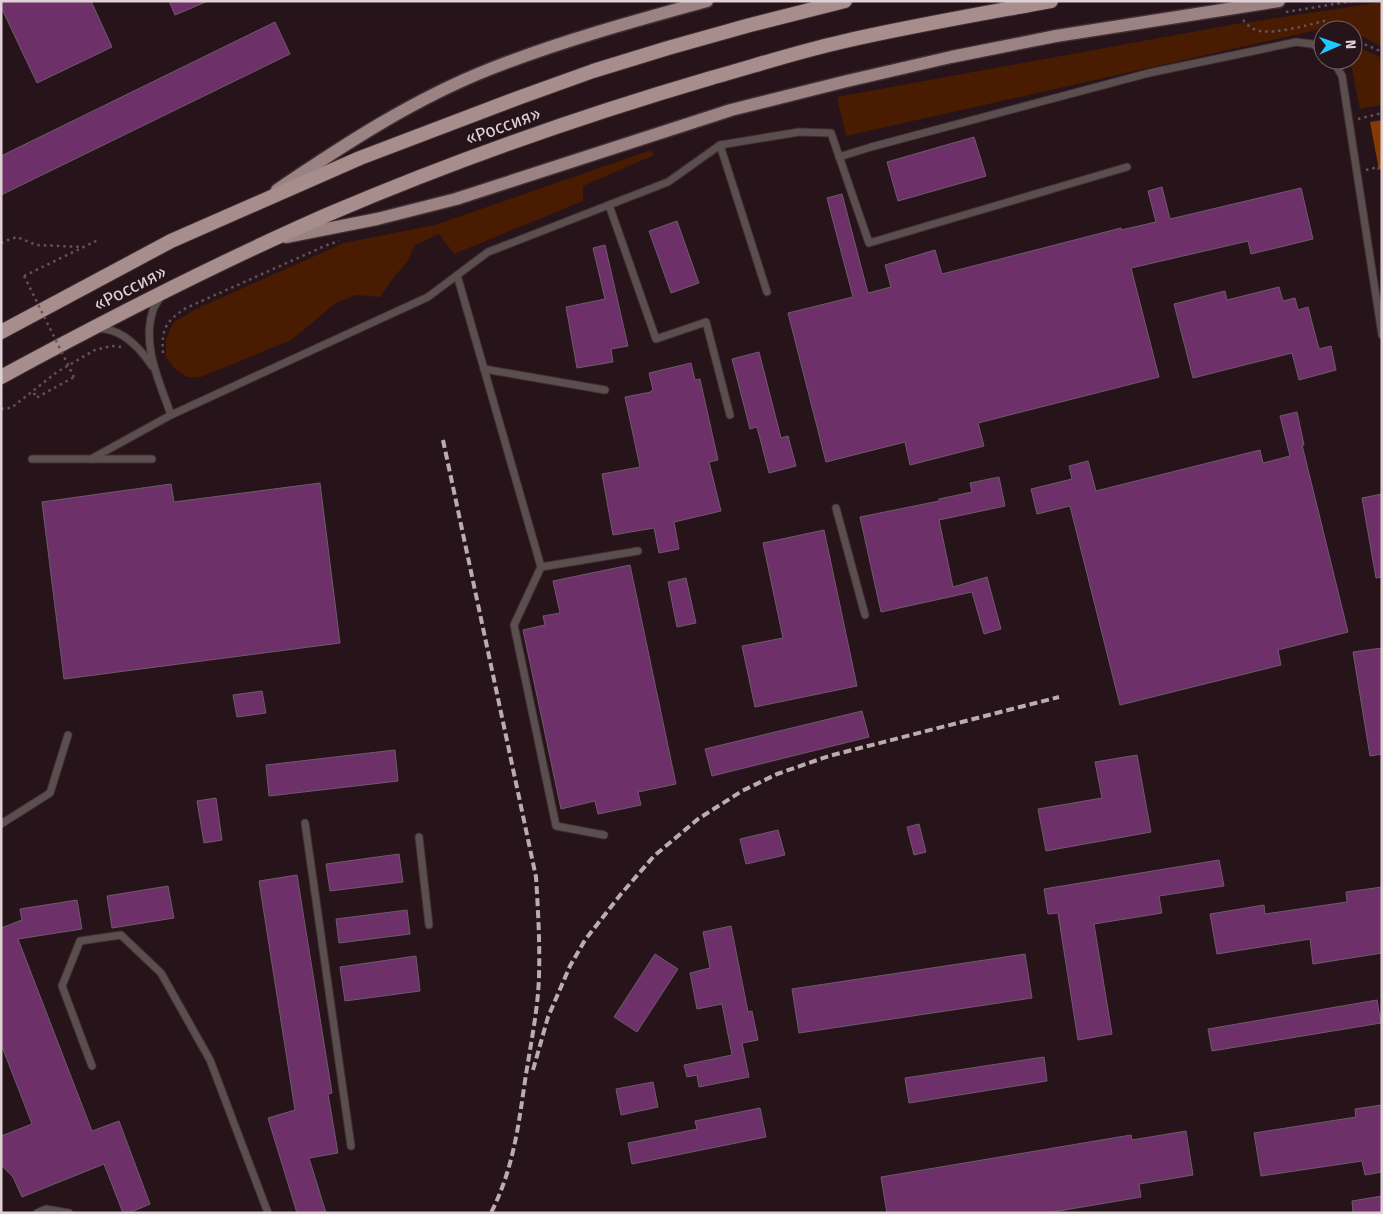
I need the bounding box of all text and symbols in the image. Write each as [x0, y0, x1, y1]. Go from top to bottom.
north arrow [1313, 20, 1363, 70]
text: N [1342, 40, 1359, 50]
street label: «Россия» [462, 102, 544, 150]
street label: «Россия» [90, 260, 170, 316]

